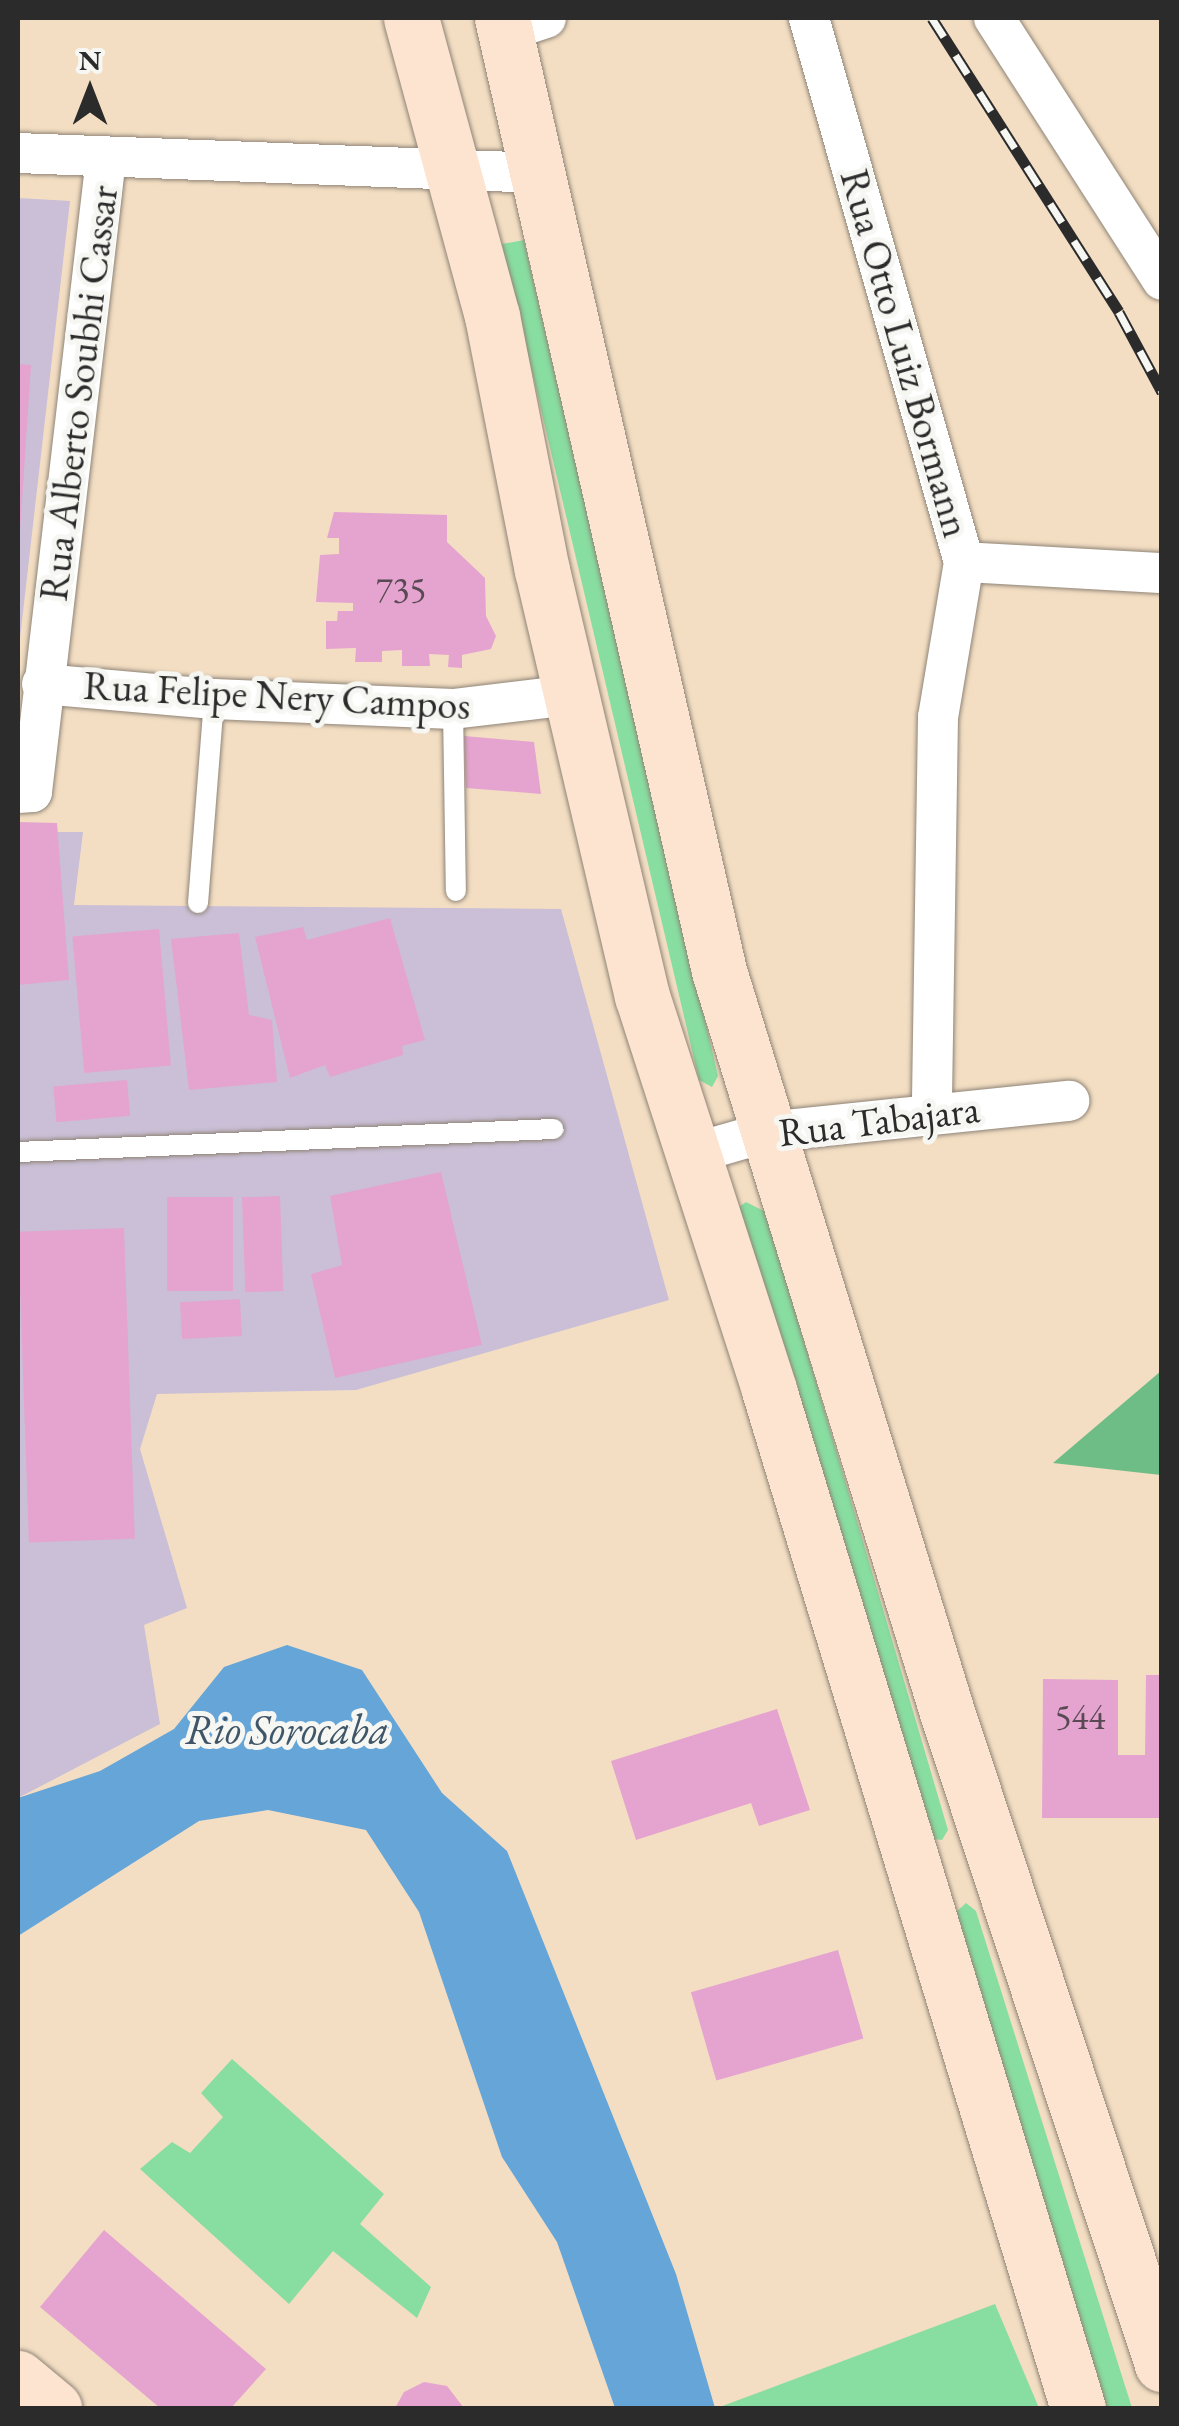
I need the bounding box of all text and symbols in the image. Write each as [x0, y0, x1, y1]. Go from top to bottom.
north arrow [40, 40, 140, 140]
text: N [79, 42, 101, 78]
street label: Rua Otto Luiz Bormann [831, 164, 981, 542]
street label: Rua Alberto Soubhi Cassar [29, 183, 127, 603]
house number: 735 [376, 569, 426, 611]
street label: Rua Felipe Nery Campos [82, 661, 472, 729]
street label: Rua Tabajara [776, 1084, 982, 1156]
house number: 544 [1055, 1696, 1105, 1738]
water label: Rio Sorocaba [185, 1705, 389, 1755]

